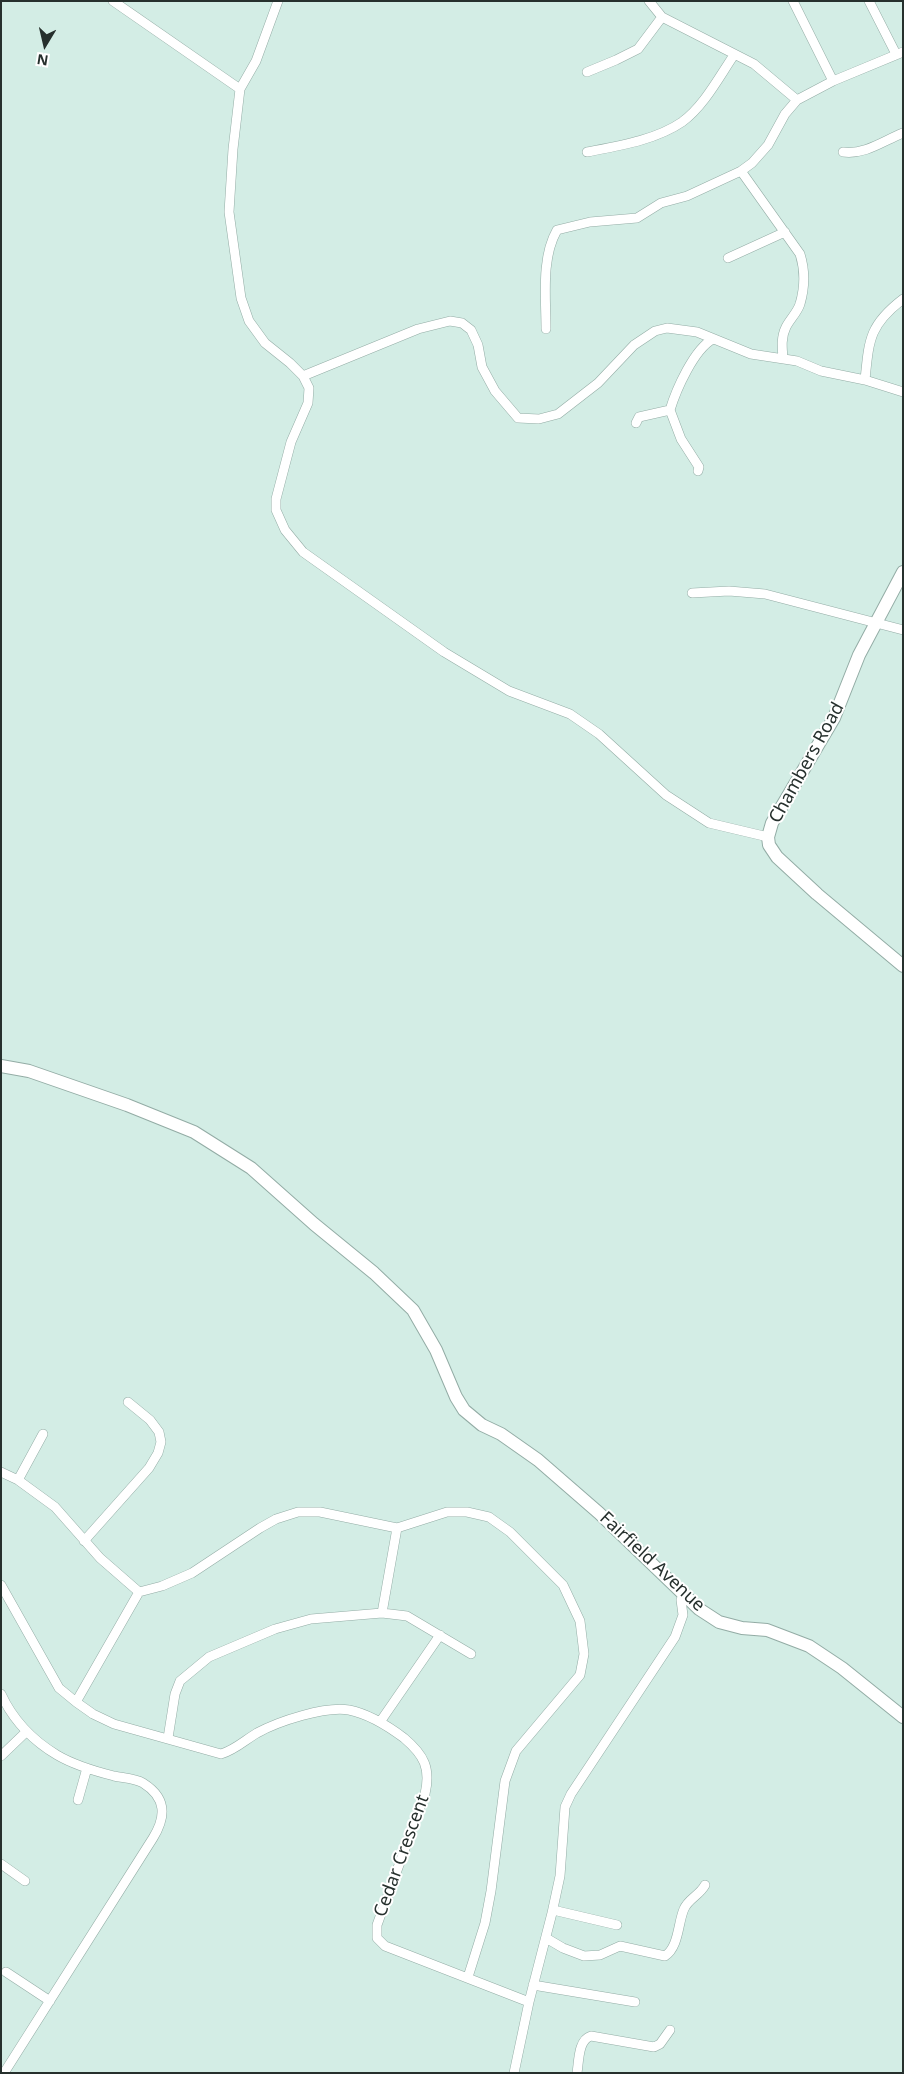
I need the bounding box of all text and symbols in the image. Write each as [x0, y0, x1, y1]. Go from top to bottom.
north arrow [20, 20, 70, 70]
text: N [35, 50, 50, 71]
street label: Chambers Road [765, 699, 849, 827]
street label: Fairfield Avenue [595, 1508, 709, 1616]
street label: Cedar Crescent [370, 1792, 434, 1920]

